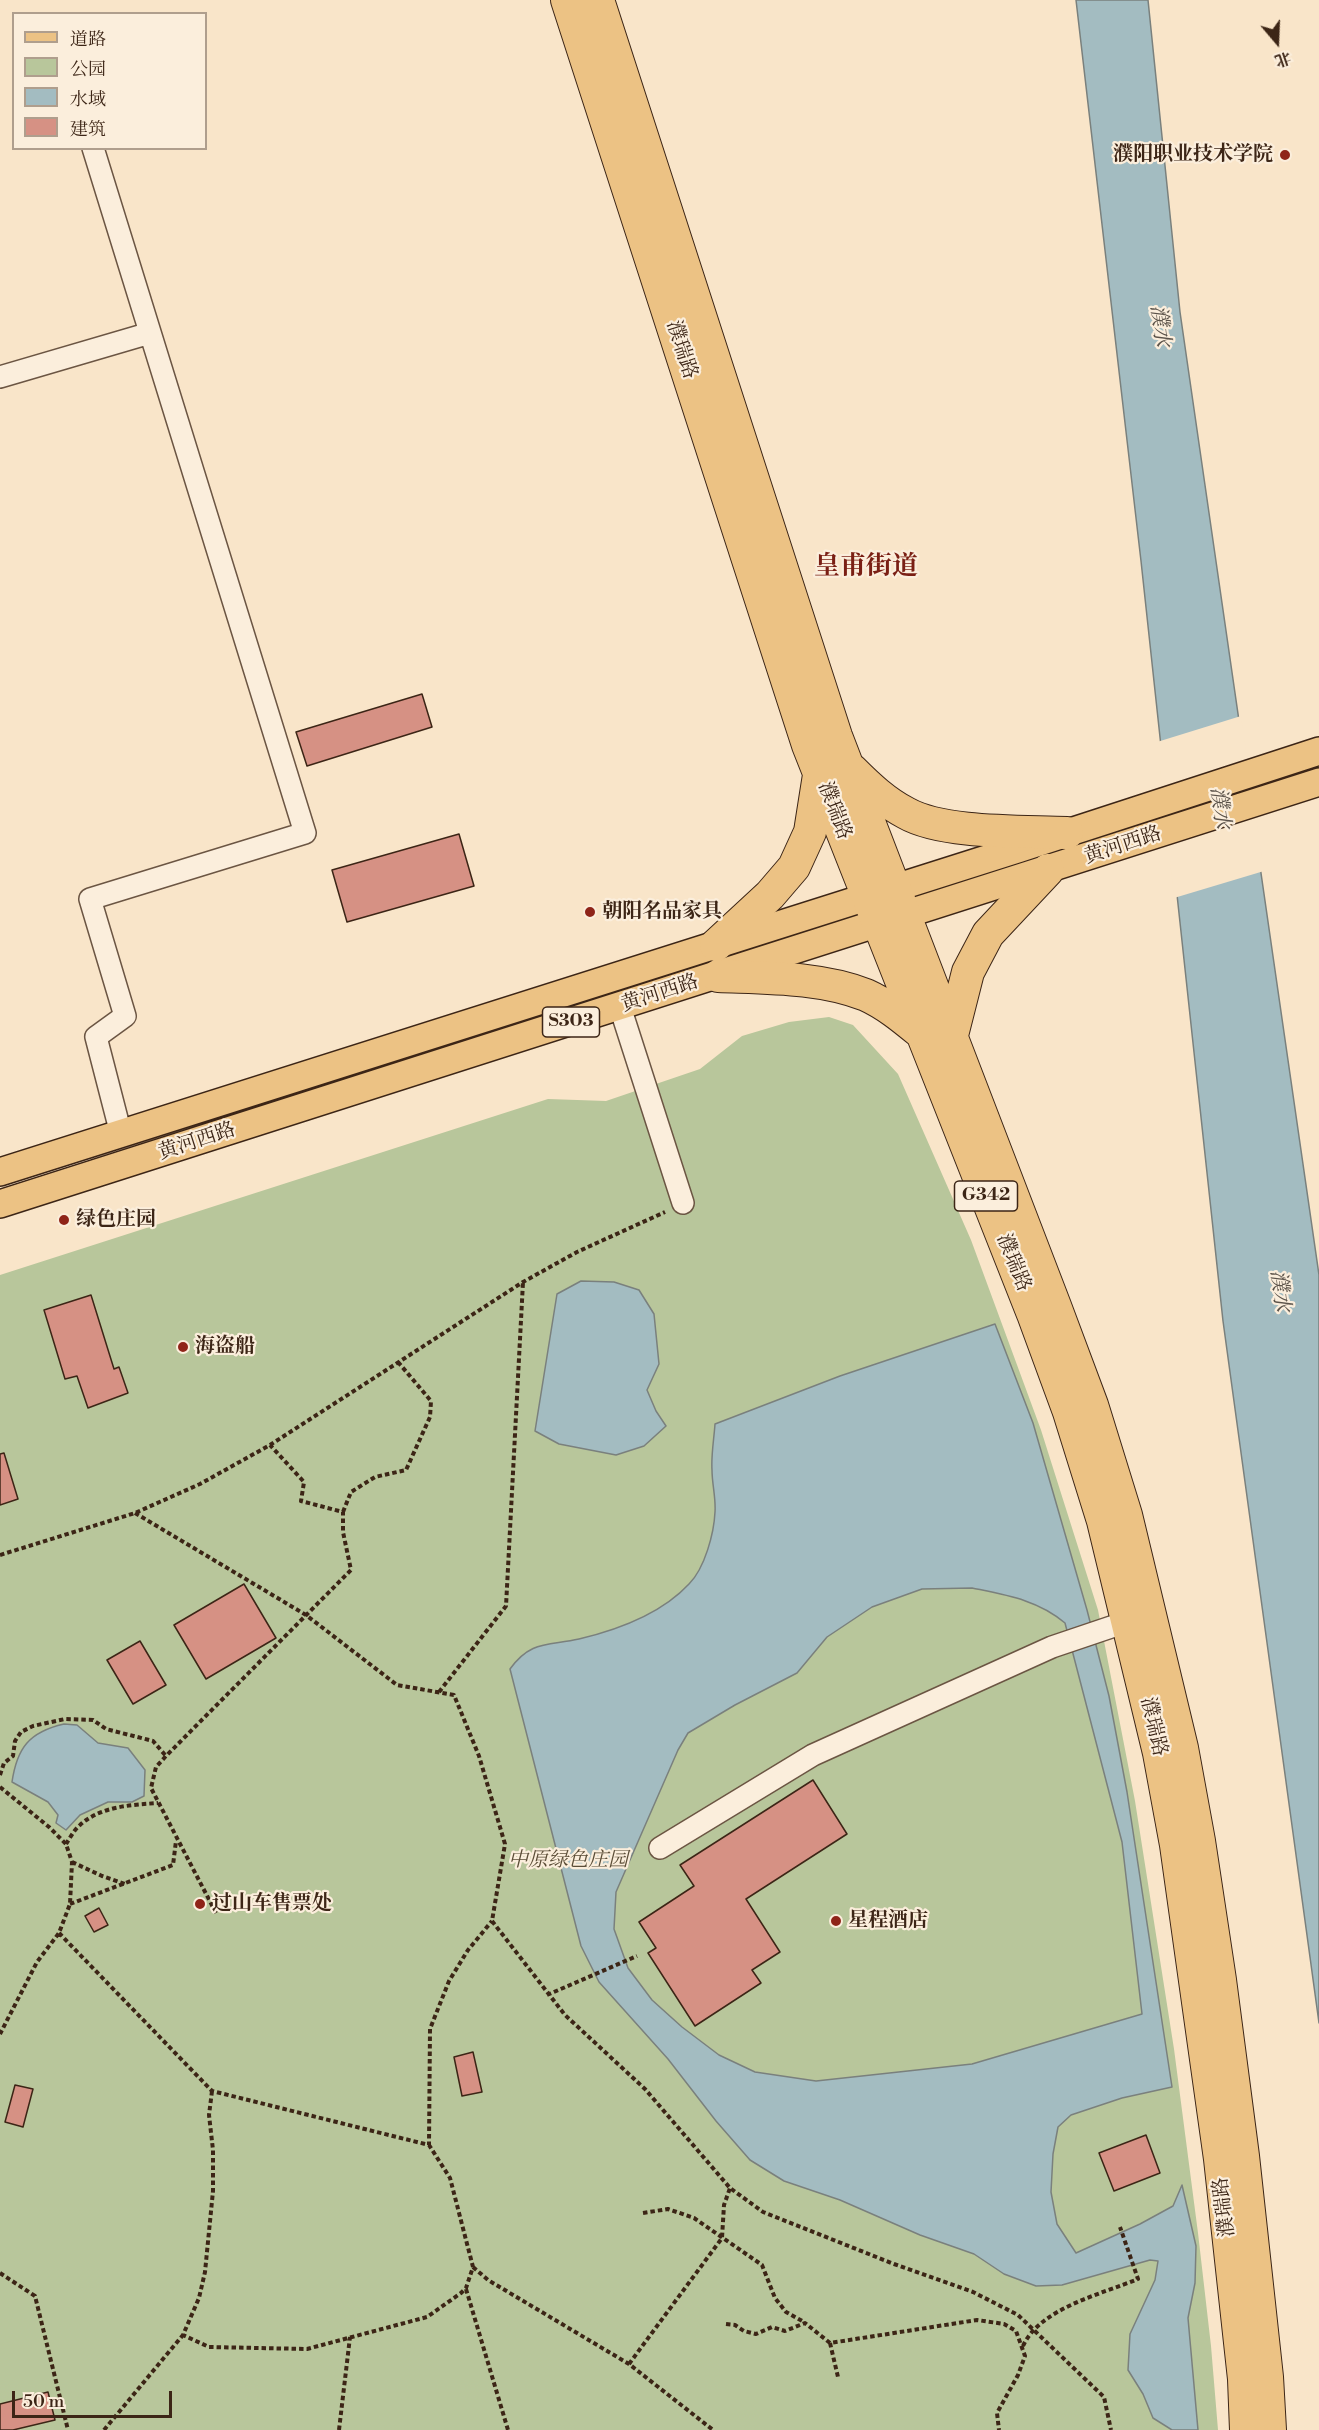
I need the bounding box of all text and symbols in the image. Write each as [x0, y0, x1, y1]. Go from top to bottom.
legend [12, 12, 207, 150]
north arrow [1247, 12, 1307, 72]
text: 道路 [70, 28, 106, 51]
text: 北 [1272, 47, 1294, 71]
text: 公园 [70, 58, 106, 81]
text: 水域 [70, 88, 106, 111]
text: 建筑 [70, 118, 106, 141]
place label: 濮阳职业技术学院 [1113, 143, 1273, 167]
marker: 濮阳职业技术学院 [1278, 148, 1292, 162]
water label: 濮水 [1144, 304, 1174, 348]
street label: 濮瑞路 [660, 318, 702, 382]
district label: 皇甫街道 [814, 552, 918, 584]
street label: 濮瑞路 [812, 779, 856, 843]
water label: 濮水 [1204, 786, 1234, 830]
street label: 黄河西路 [1081, 822, 1165, 870]
place label: 朝阳名品家具 [602, 900, 722, 924]
marker: 朝阳名品家具 [583, 905, 597, 919]
street label: 黄河西路 [618, 970, 702, 1018]
road number: S303 [542, 1007, 600, 1037]
street label: 黄河西路 [155, 1118, 239, 1166]
road number: G342 [954, 1181, 1018, 1211]
place label: 绿色庄园 [76, 1208, 156, 1232]
marker: 绿色庄园 [57, 1213, 71, 1227]
street label: 濮瑞路 [991, 1231, 1035, 1295]
water label: 濮水 [1264, 1269, 1294, 1313]
place label: 海盗船 [195, 1335, 255, 1359]
marker: 海盗船 [176, 1340, 190, 1354]
street label: 濮瑞路 [1135, 1695, 1171, 1759]
park label: 中原绿色庄园 [508, 1849, 628, 1873]
place label: 过山车售票处 [212, 1892, 332, 1916]
marker: 过山车售票处 [193, 1897, 207, 1911]
place label: 星程酒店 [848, 1909, 928, 1933]
marker: 星程酒店 [829, 1914, 843, 1928]
street label: 濮瑞路 [1209, 2176, 1241, 2238]
scale bar [15, 2379, 176, 2417]
text: 50 m [23, 2390, 64, 2413]

